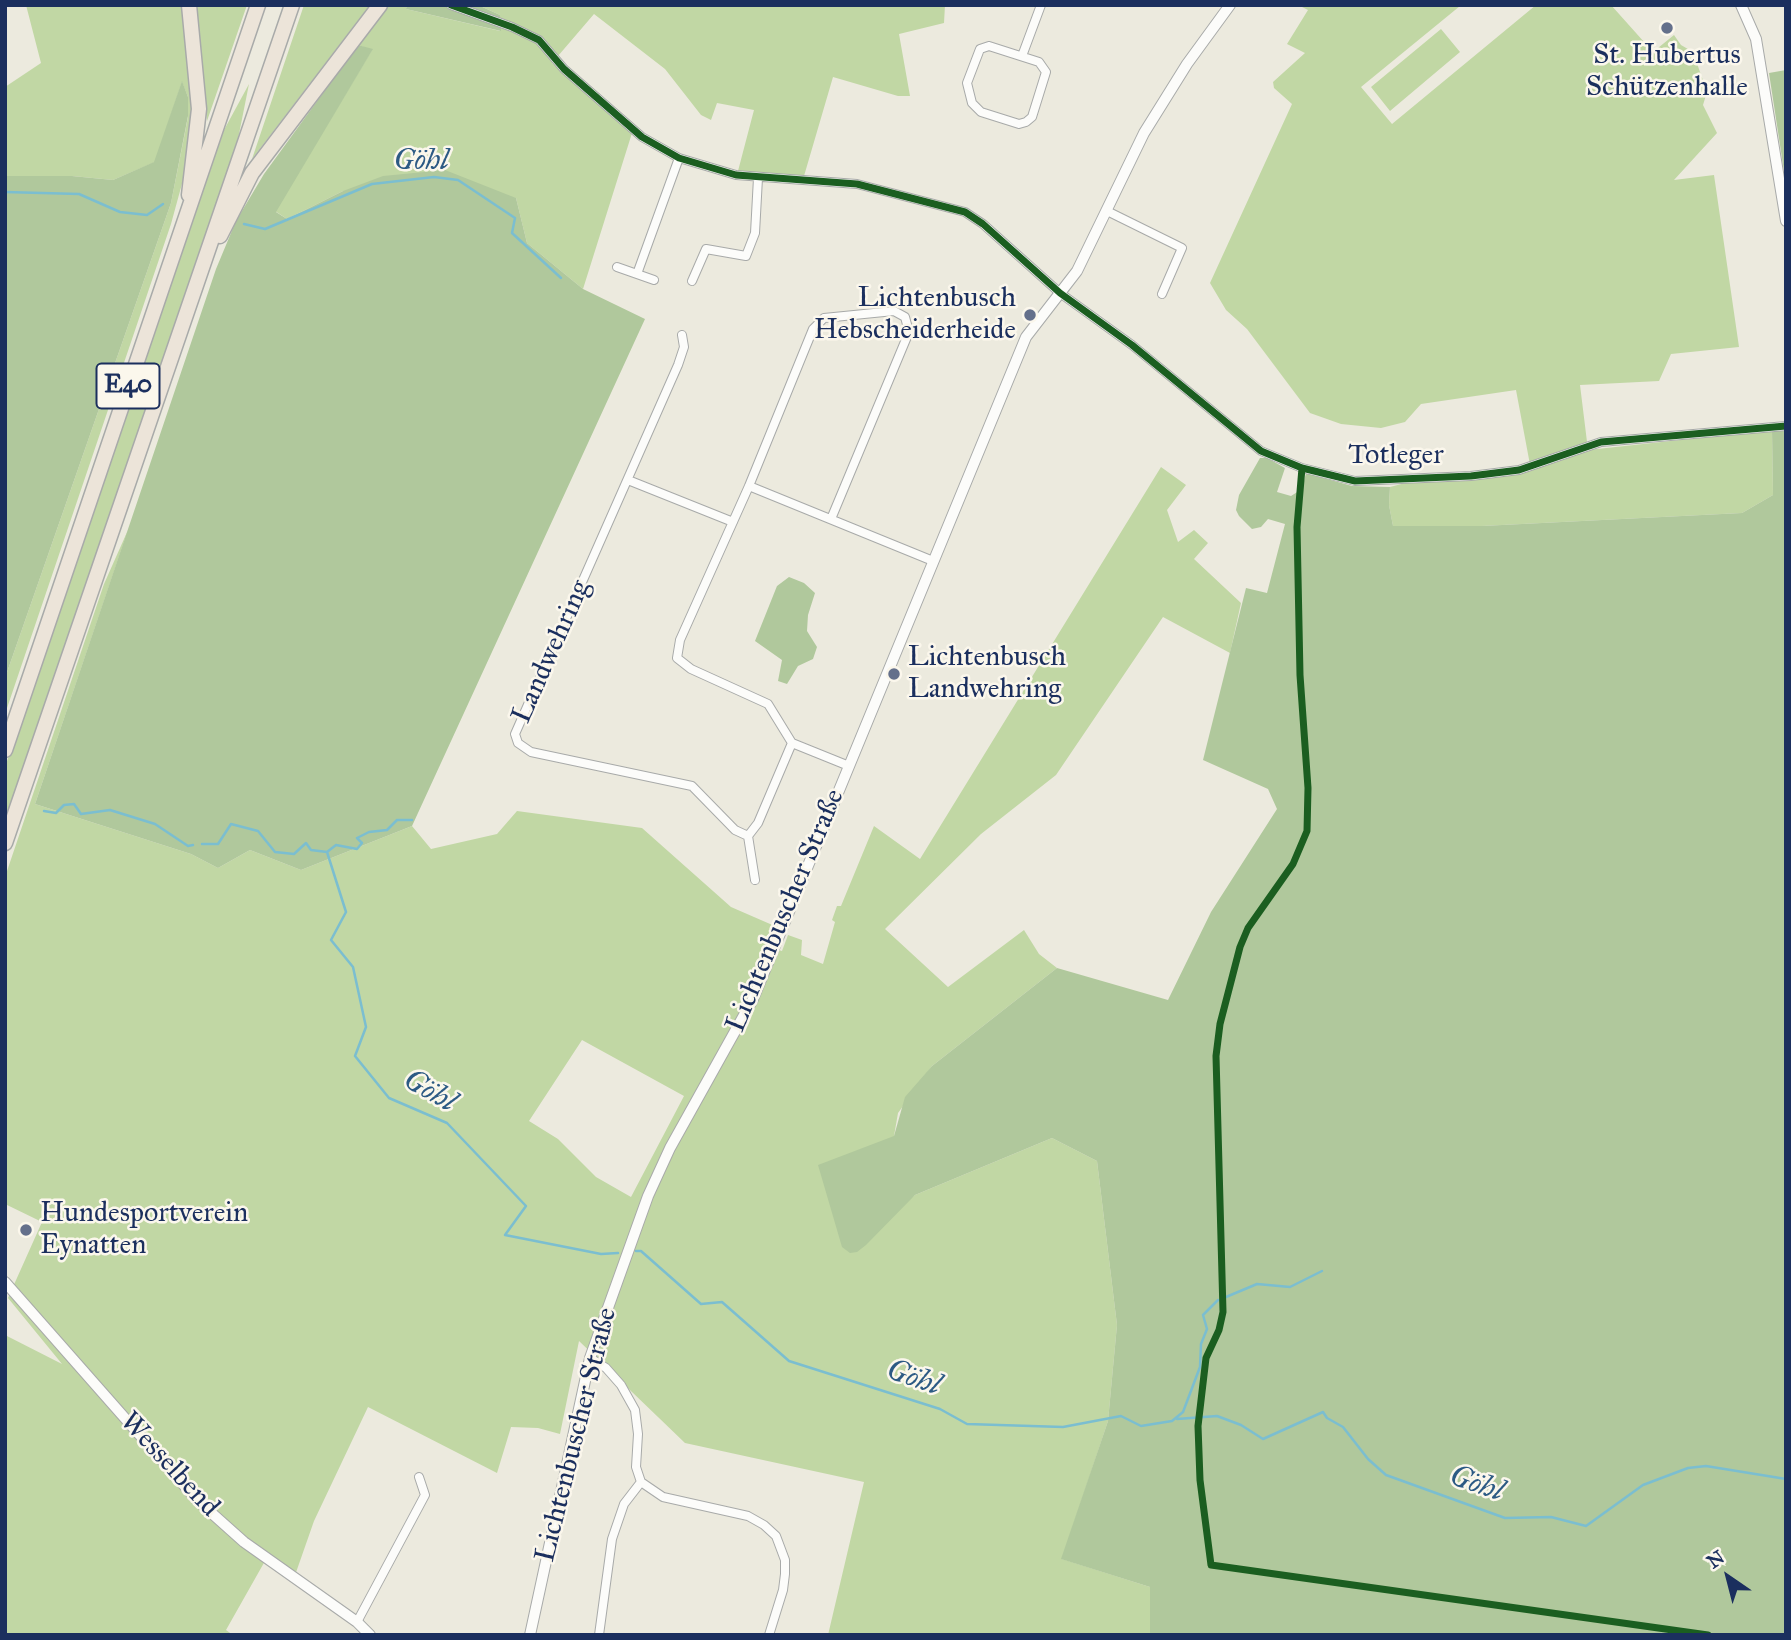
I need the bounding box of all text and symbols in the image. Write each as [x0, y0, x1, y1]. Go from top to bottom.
marker: St. Hubertus Schützenhalle [1659, 20, 1675, 36]
place label: St. Hubertus Schützenhalle [1586, 39, 1748, 105]
water label: Göhl [394, 144, 448, 180]
place label: Lichtenbusch Hebscheiderheide [814, 282, 1016, 348]
marker: Lichtenbusch Hebscheiderheide [1022, 307, 1038, 323]
road number: E40 [96, 364, 160, 408]
street label: Totleger [1348, 439, 1444, 473]
street label: Landwehring [505, 575, 599, 729]
place label: Lichtenbusch Landwehring [908, 641, 1066, 707]
marker: Lichtenbusch Landwehring [886, 666, 902, 682]
street label: Lichtenbuscher Straße [720, 784, 852, 1038]
water label: Göhl [396, 1063, 462, 1121]
place label: Hundesportverein Eynatten [40, 1197, 248, 1263]
marker: Hundesportverein Eynatten [18, 1222, 34, 1238]
street label: Lichtenbuscher Straße [529, 1304, 625, 1566]
water label: Göhl [881, 1353, 945, 1405]
street label: Wesselbend [112, 1406, 226, 1524]
water label: Göhl [1444, 1459, 1508, 1511]
north arrow [1693, 1542, 1763, 1612]
text: N [1702, 1545, 1729, 1573]

